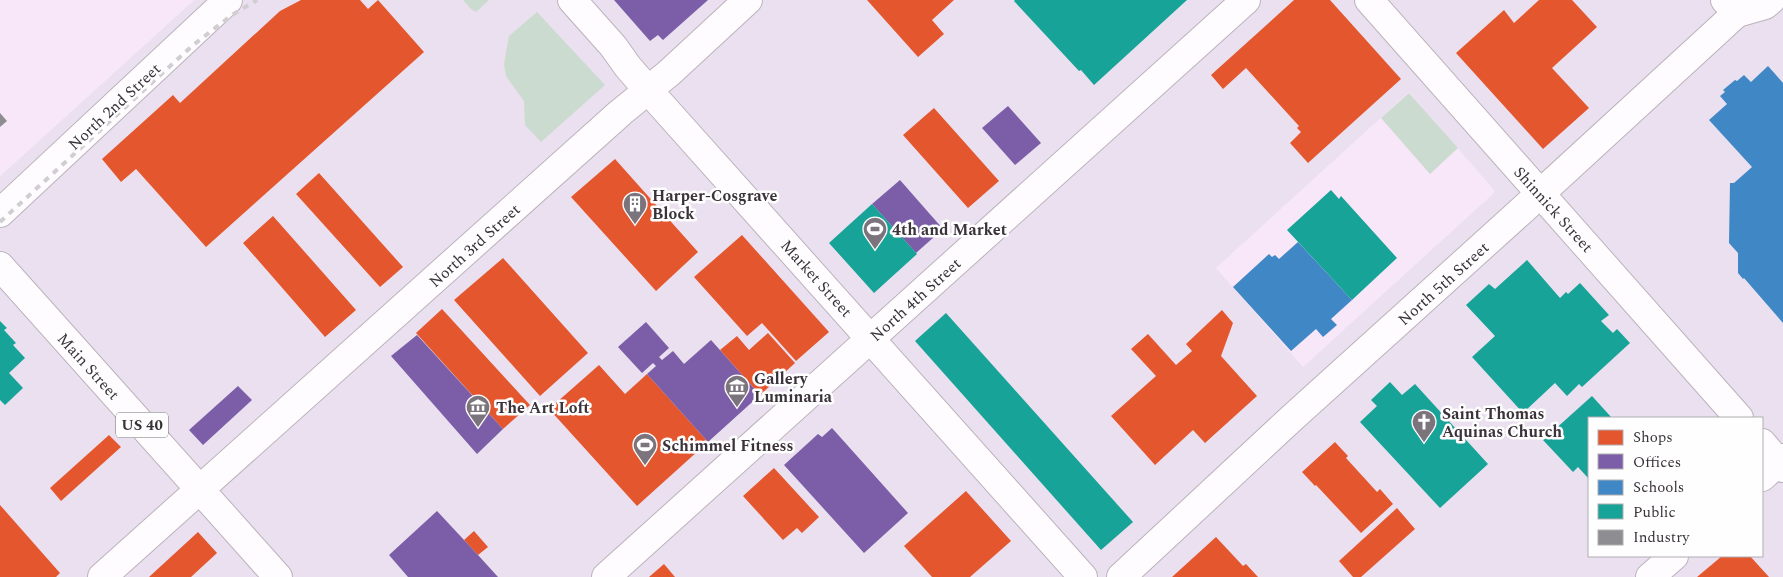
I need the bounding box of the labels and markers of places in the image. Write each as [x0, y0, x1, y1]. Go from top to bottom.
place label: Harper-Cosgrave Block [652, 184, 777, 226]
building icon: Harper-Cosgrave Block [622, 191, 648, 225]
sports icon: 4th and Market [862, 216, 888, 250]
place label: 4th and Market [892, 218, 1007, 242]
place label: Gallery Luminaria [754, 367, 833, 409]
museum icon: Gallery Luminaria [724, 374, 750, 408]
museum icon: The Art Loft [465, 394, 491, 428]
place label: The Art Loft [496, 396, 590, 420]
place label: Saint Thomas Aquinas Church [1442, 402, 1562, 444]
church icon: Saint Thomas Aquinas Church [1411, 409, 1437, 443]
sports icon: Schimmel Fitness [632, 432, 658, 466]
place label: Schimmel Fitness [662, 434, 793, 458]

